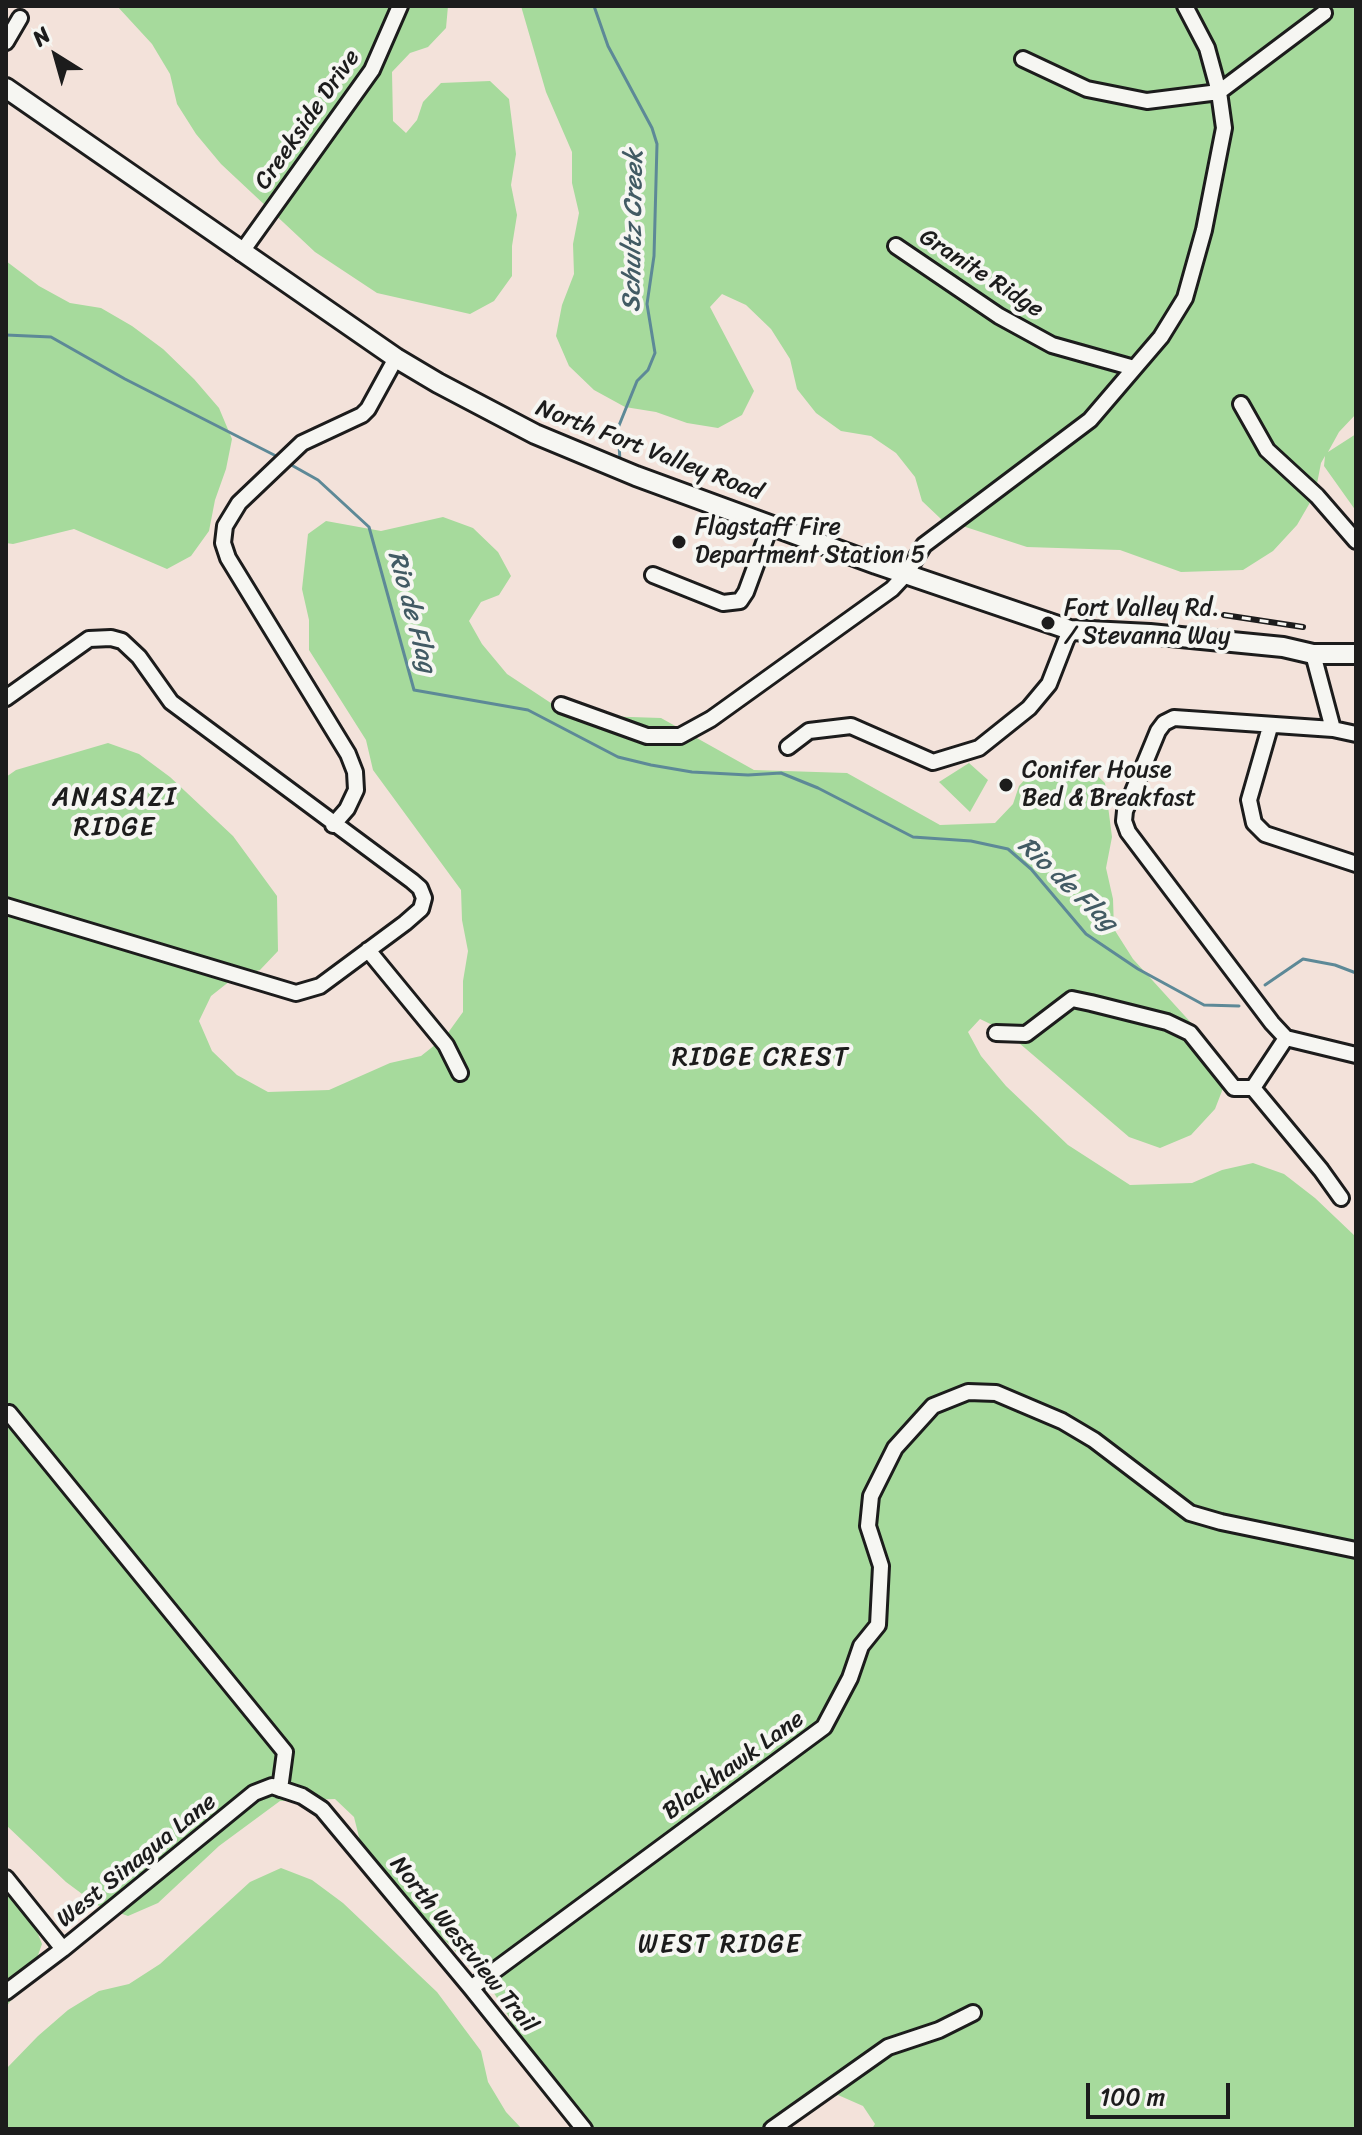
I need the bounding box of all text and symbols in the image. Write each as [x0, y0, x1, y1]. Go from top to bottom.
north arrow [16, 16, 96, 96]
text: N [23, 16, 59, 57]
street label: Creekside Drive [249, 44, 367, 196]
water label: Schultz Creek [617, 150, 651, 312]
street label: Granite Ridge [914, 223, 1048, 325]
street label: North Fort Valley Road [532, 394, 766, 508]
place label: Flagstaff Fire Department Station 5 [695, 514, 925, 570]
marker: Flagstaff Fire Department Station 5 [670, 533, 688, 551]
water label: Rio de Flag [380, 548, 442, 676]
place label: Fort Valley Rd. / Stevanna Way [1064, 595, 1231, 651]
marker: Fort Valley Rd. / Stevanna Way [1039, 614, 1057, 632]
place label: Conifer House Bed & Breakfast [1022, 757, 1196, 813]
marker: Conifer House Bed & Breakfast [997, 776, 1015, 794]
district label: ANASAZI RIDGE [53, 782, 177, 844]
water label: Rio de Flag [1011, 831, 1123, 939]
district label: RIDGE CREST [673, 1042, 849, 1074]
street label: Blackhawk Lane [658, 1705, 810, 1827]
street label: West Sinagua Lane [51, 1788, 223, 1934]
street label: North Westview Trail [383, 1851, 543, 2039]
district label: WEST RIDGE [639, 1929, 801, 1961]
scale bar [1090, 2067, 1234, 2117]
text: 100 m [1100, 2076, 1165, 2118]

